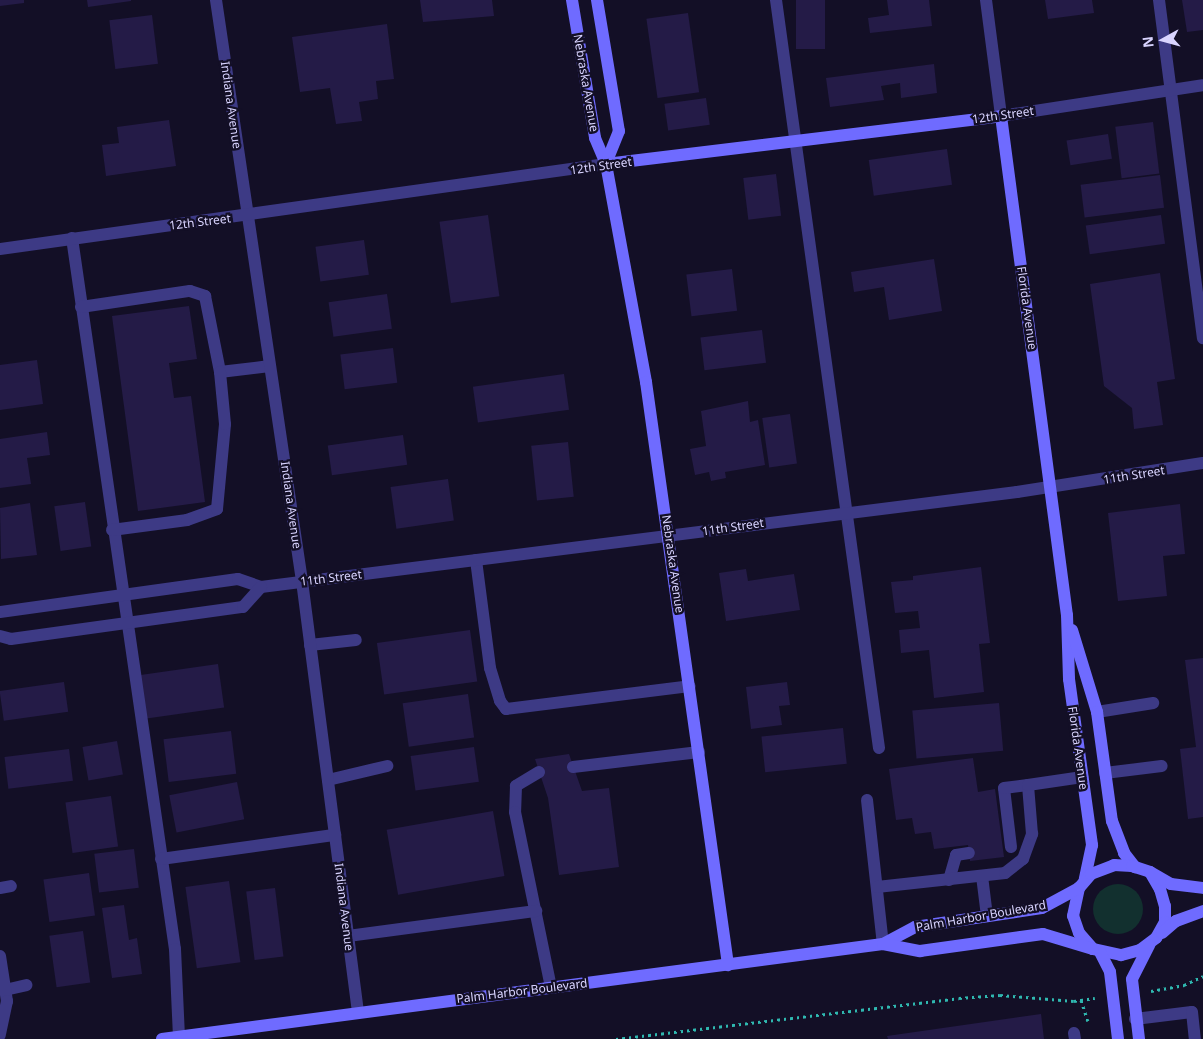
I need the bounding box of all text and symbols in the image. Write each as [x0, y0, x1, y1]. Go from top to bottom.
north arrow [1138, 15, 1188, 65]
street label: Nebraska Avenue [570, 33, 602, 133]
text: N [1137, 35, 1158, 49]
street label: Indiana Avenue [218, 60, 244, 150]
street label: 12th Street [971, 104, 1035, 126]
street label: 12th Street [569, 155, 633, 177]
street label: 12th Street [168, 211, 232, 233]
street label: Florida Avenue [1014, 265, 1040, 351]
street label: Indiana Avenue [278, 460, 304, 550]
street label: 11th Street [1102, 463, 1166, 487]
street label: Nebraska Avenue [659, 514, 687, 614]
street label: 11th Street [701, 516, 765, 538]
street label: 11th Street [299, 567, 363, 589]
street label: Florida Avenue [1065, 705, 1091, 791]
street label: Indiana Avenue [331, 862, 357, 952]
street label: Palm Harbor Boulevard [915, 897, 1047, 935]
street label: Palm Harbor Boulevard [456, 976, 588, 1006]

